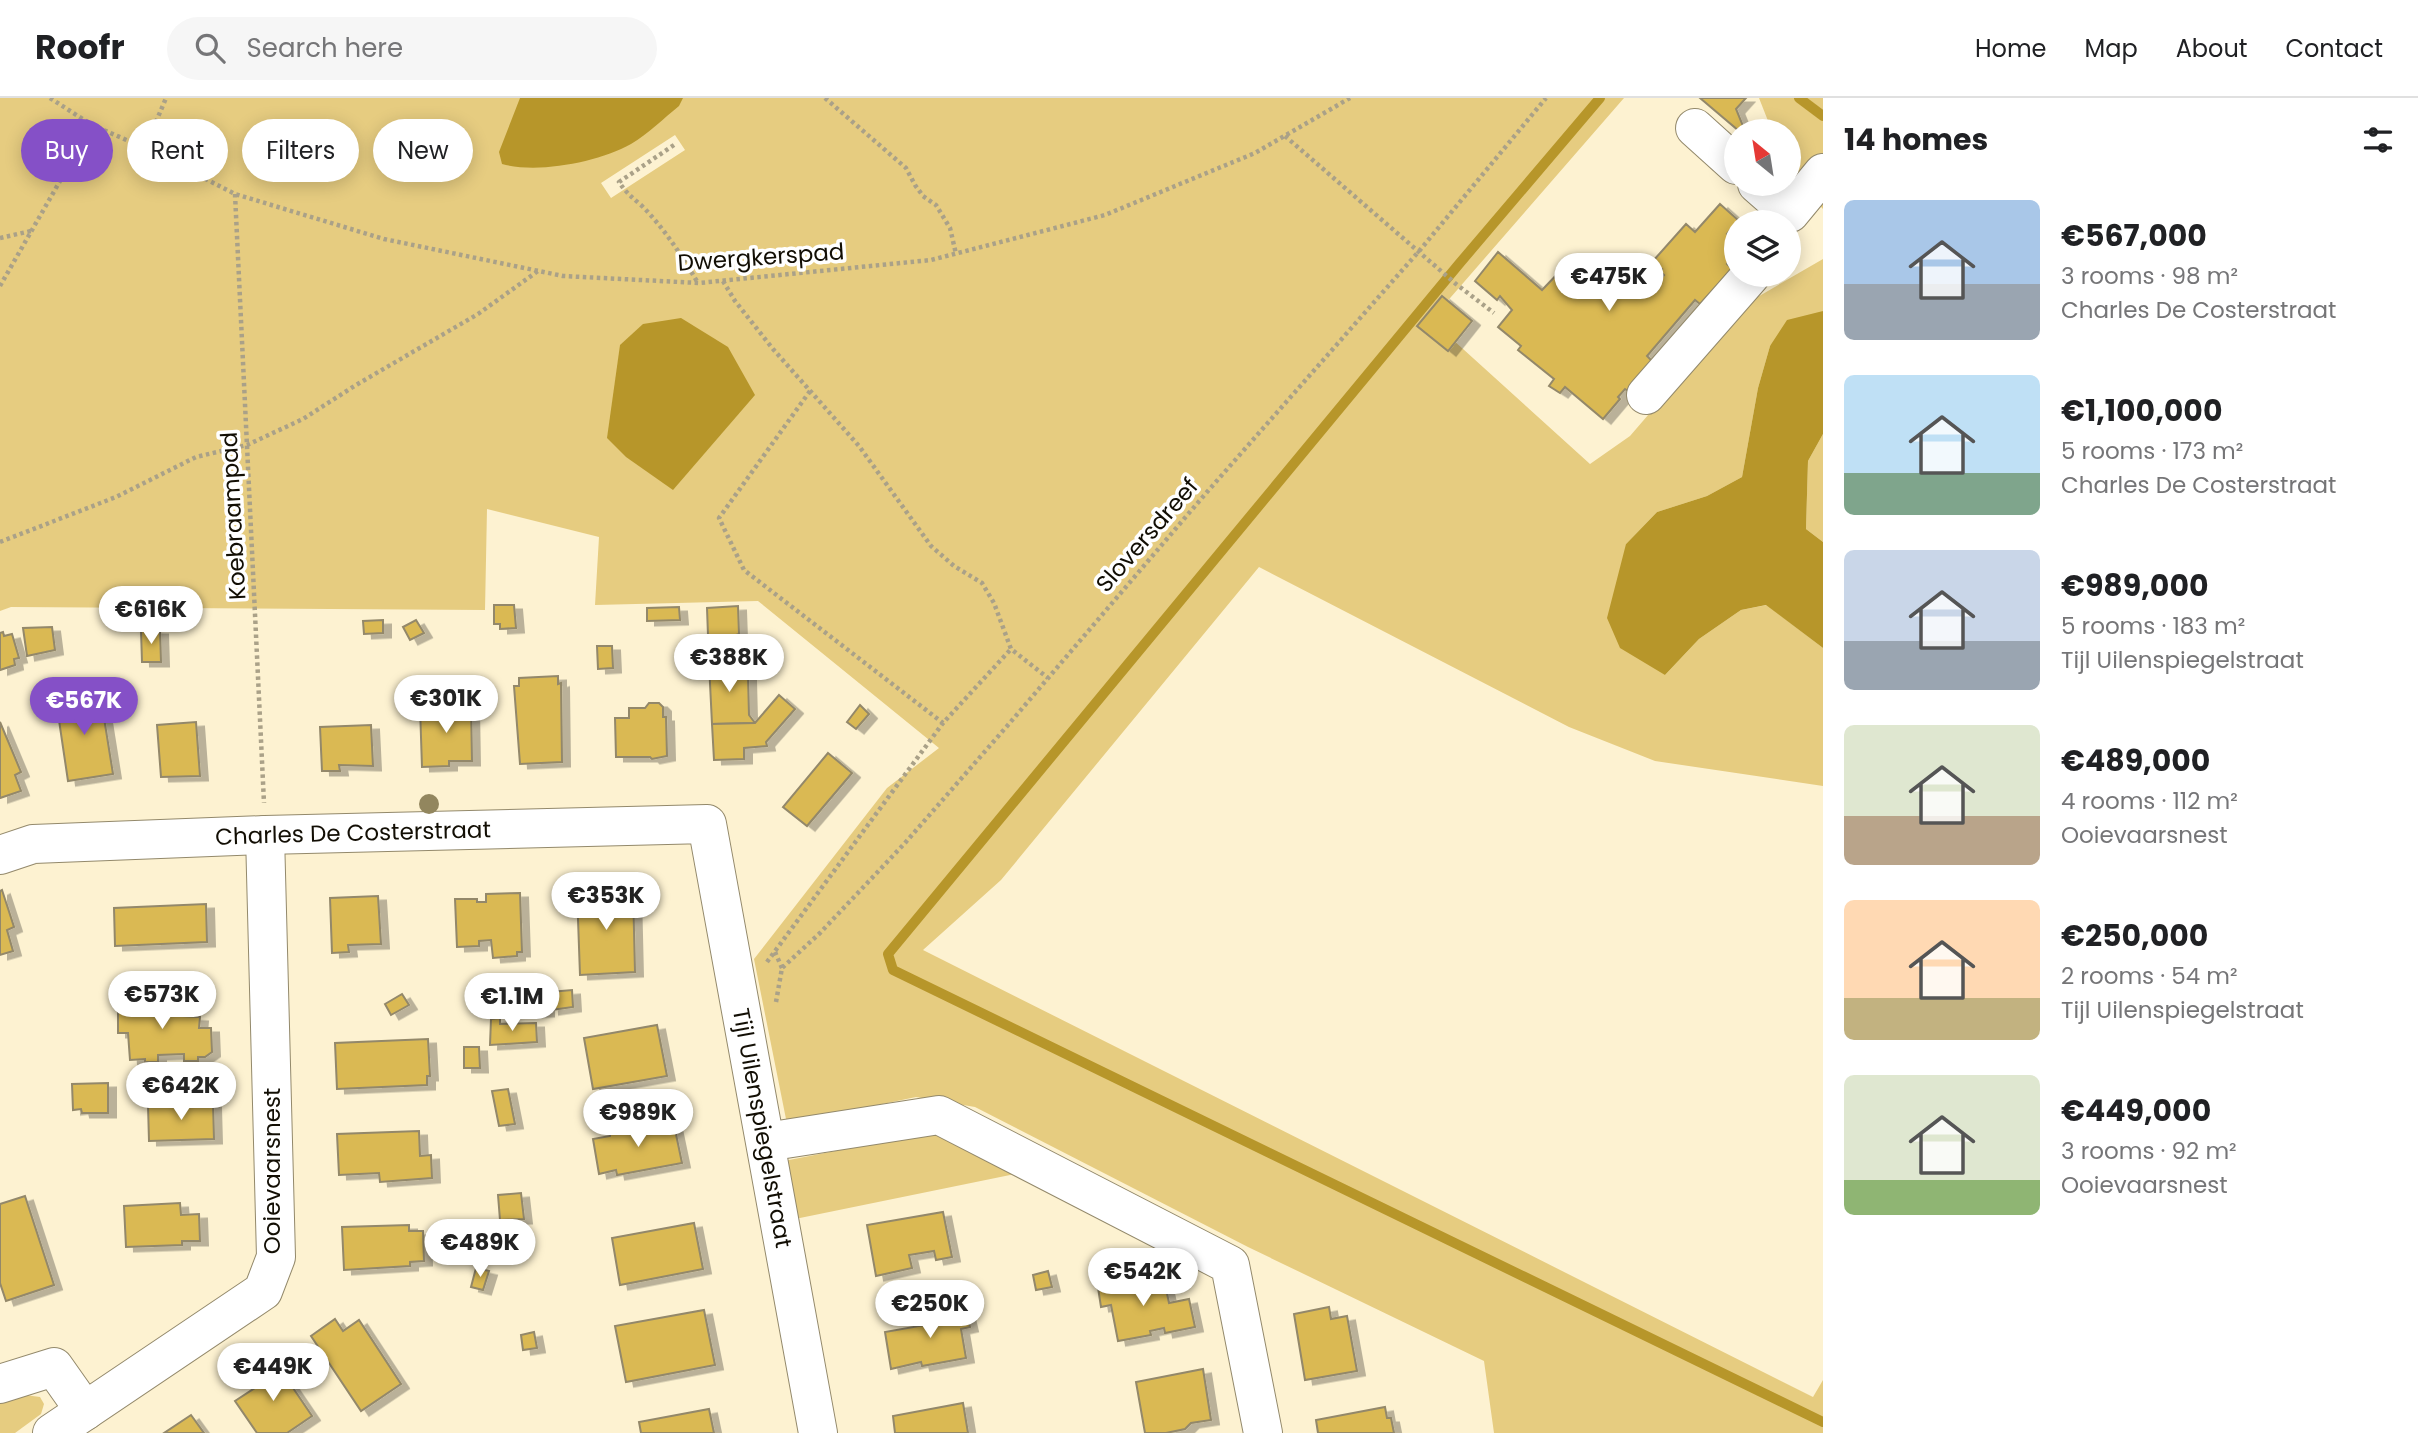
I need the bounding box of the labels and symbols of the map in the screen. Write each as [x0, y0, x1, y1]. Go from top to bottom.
north arrow [1724, 119, 1801, 196]
street label: Dwergkerspad [677, 235, 845, 279]
pin: €475K [1560, 254, 1658, 313]
street label: Koebraampad [213, 431, 253, 601]
street label: Sloversdreef [1088, 471, 1206, 599]
pin: €616K [102, 587, 200, 646]
pin: €388K [680, 634, 778, 694]
pin: €301K [397, 676, 495, 735]
pin: €567K [35, 678, 133, 737]
street label: Charles De Costerstraat [215, 813, 491, 853]
pin: €353K [557, 872, 655, 932]
pin: €573K [113, 972, 211, 1031]
pin: €1.1M [463, 974, 561, 1033]
street label: Tijl Uilenspiegelstraat [725, 1005, 800, 1250]
pin: €642K [132, 1062, 230, 1122]
street label: Ooievaarsnest [256, 1088, 288, 1254]
pin: €989K [589, 1090, 687, 1149]
pin: €489K [431, 1220, 529, 1279]
pin: €542K [1094, 1248, 1192, 1308]
pin: €250K [881, 1280, 979, 1340]
pin: €449K [224, 1344, 322, 1403]

